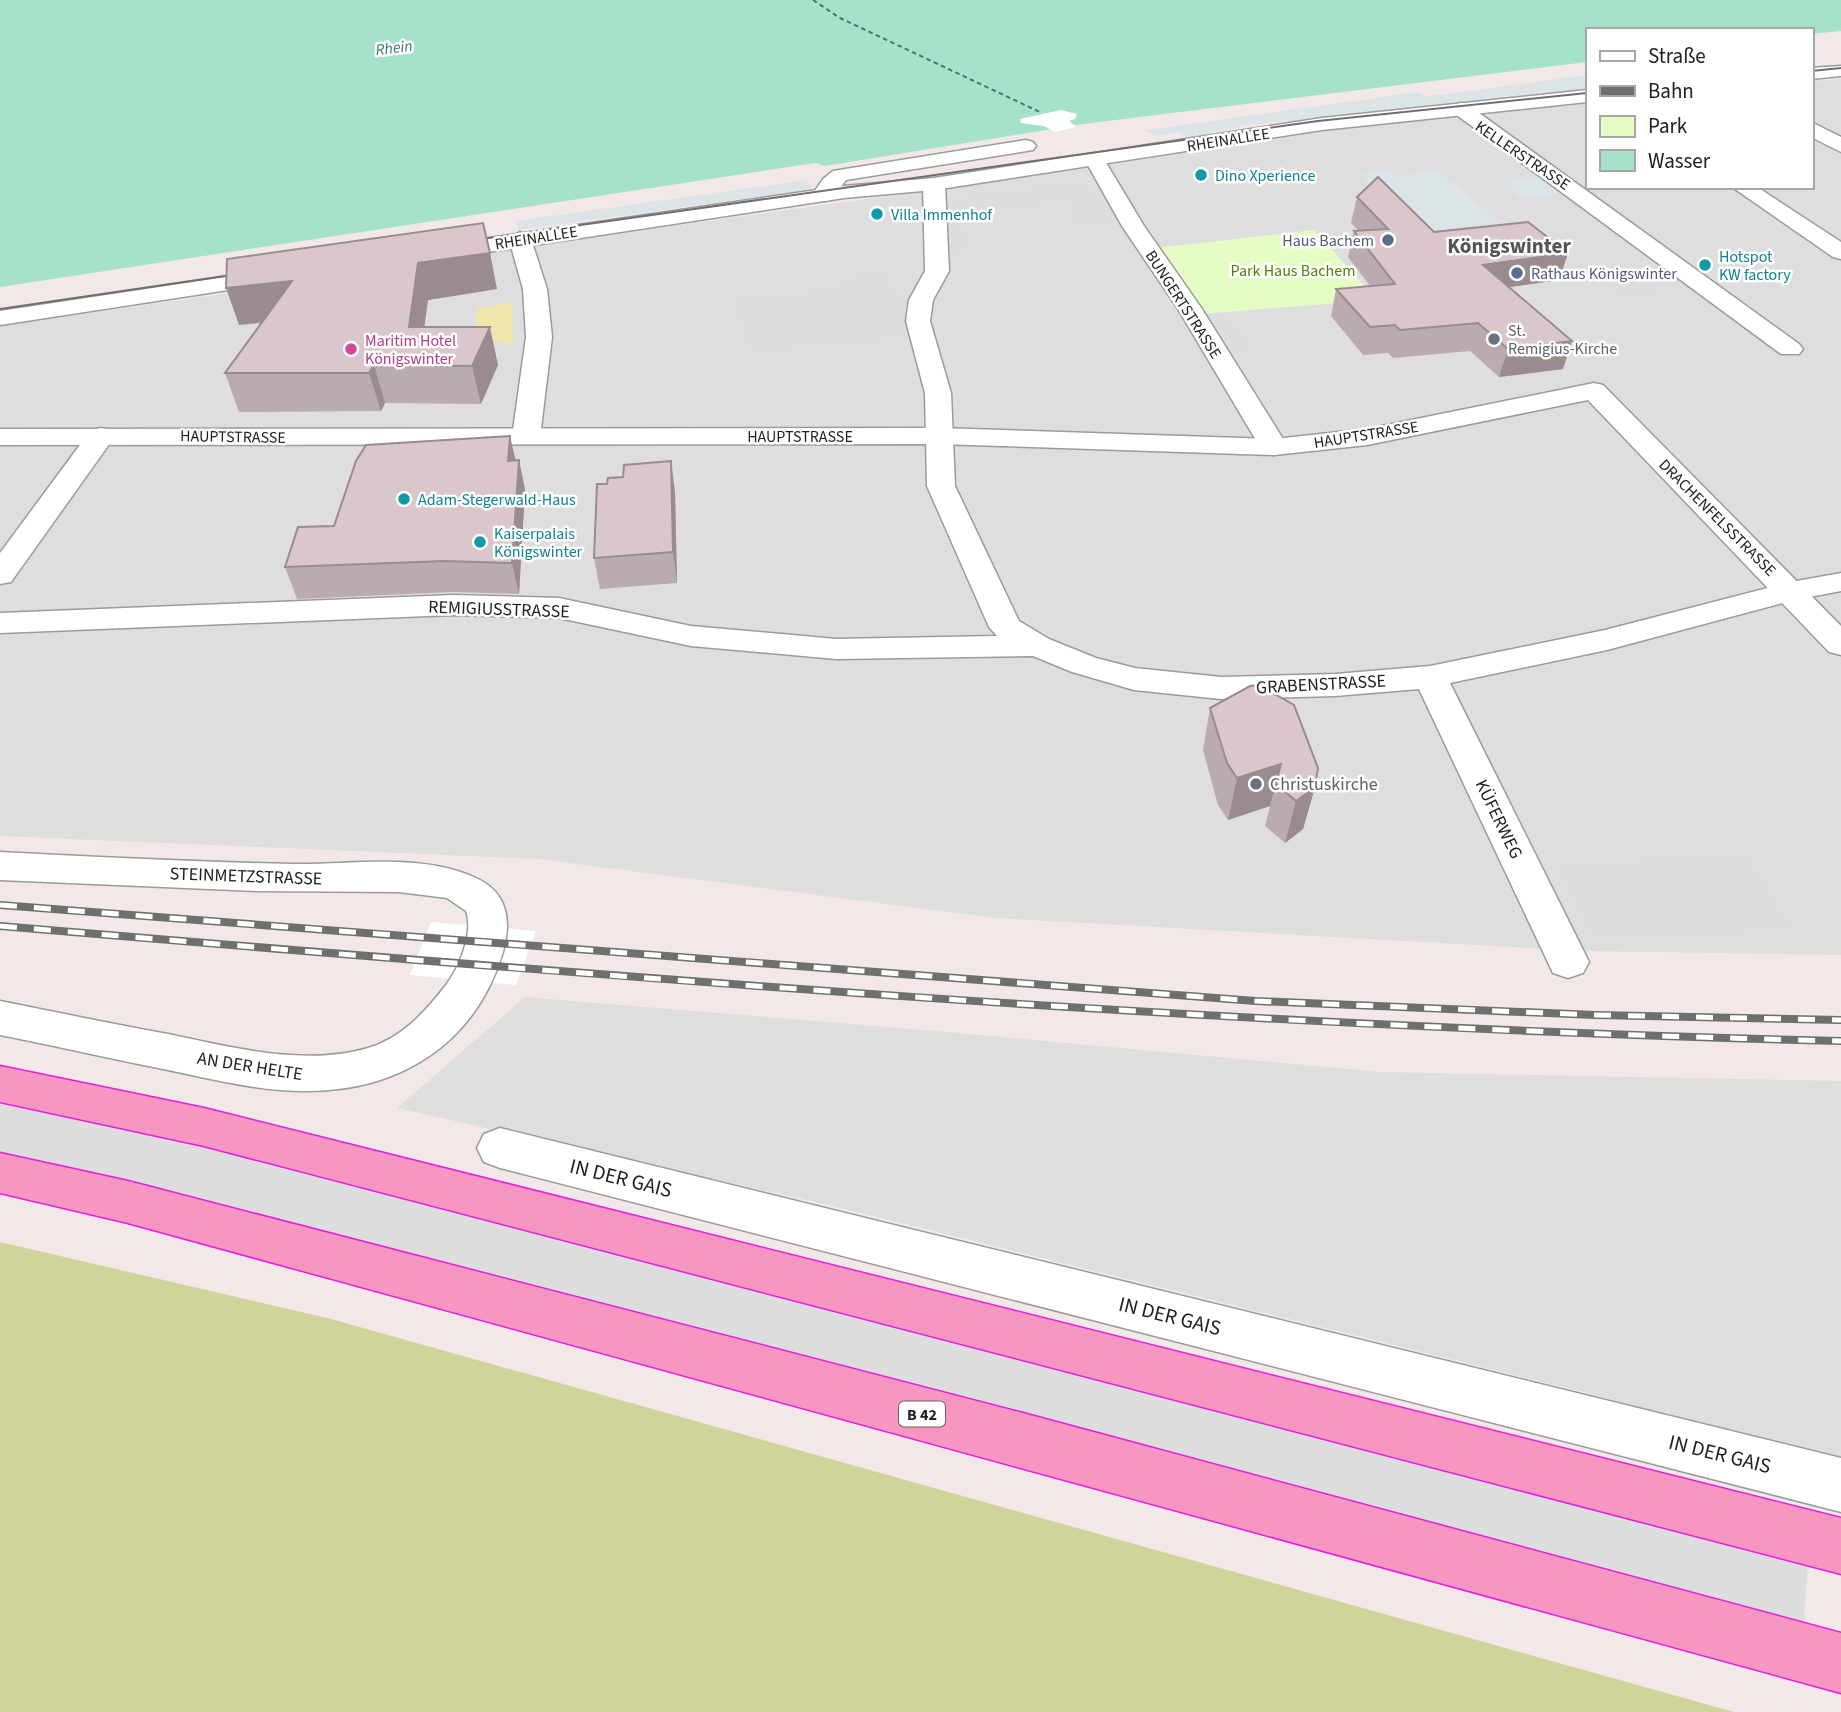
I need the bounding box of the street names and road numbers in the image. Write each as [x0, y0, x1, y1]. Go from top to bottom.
street label: KELLERSTRASSE [1471, 116, 1574, 196]
street label: RHEINALLEE [1185, 123, 1271, 157]
street label: RHEINALLEE [493, 221, 579, 255]
street label: BUNGERTSTRASSE [1140, 246, 1226, 363]
street label: HAUPTSTRASSE [1312, 416, 1420, 454]
street label: HAUPTSTRASSE [180, 425, 286, 449]
street label: HAUPTSTRASSE [747, 426, 853, 448]
street label: DRACHENFELSSTRASSE [1654, 454, 1781, 581]
street label: REMIGIUSSTRASSE [428, 595, 570, 624]
street label: GRABENSTRASSE [1255, 669, 1387, 700]
street label: KÜFERWEG [1469, 775, 1528, 863]
street label: STEINMETZSTRASSE [169, 861, 323, 892]
street label: AN DER HELTE [195, 1046, 304, 1087]
street label: IN DER GAIS [567, 1151, 675, 1205]
street label: IN DER GAIS [1116, 1289, 1224, 1343]
road number: B 42 [899, 1402, 945, 1426]
street label: IN DER GAIS [1666, 1427, 1774, 1481]

